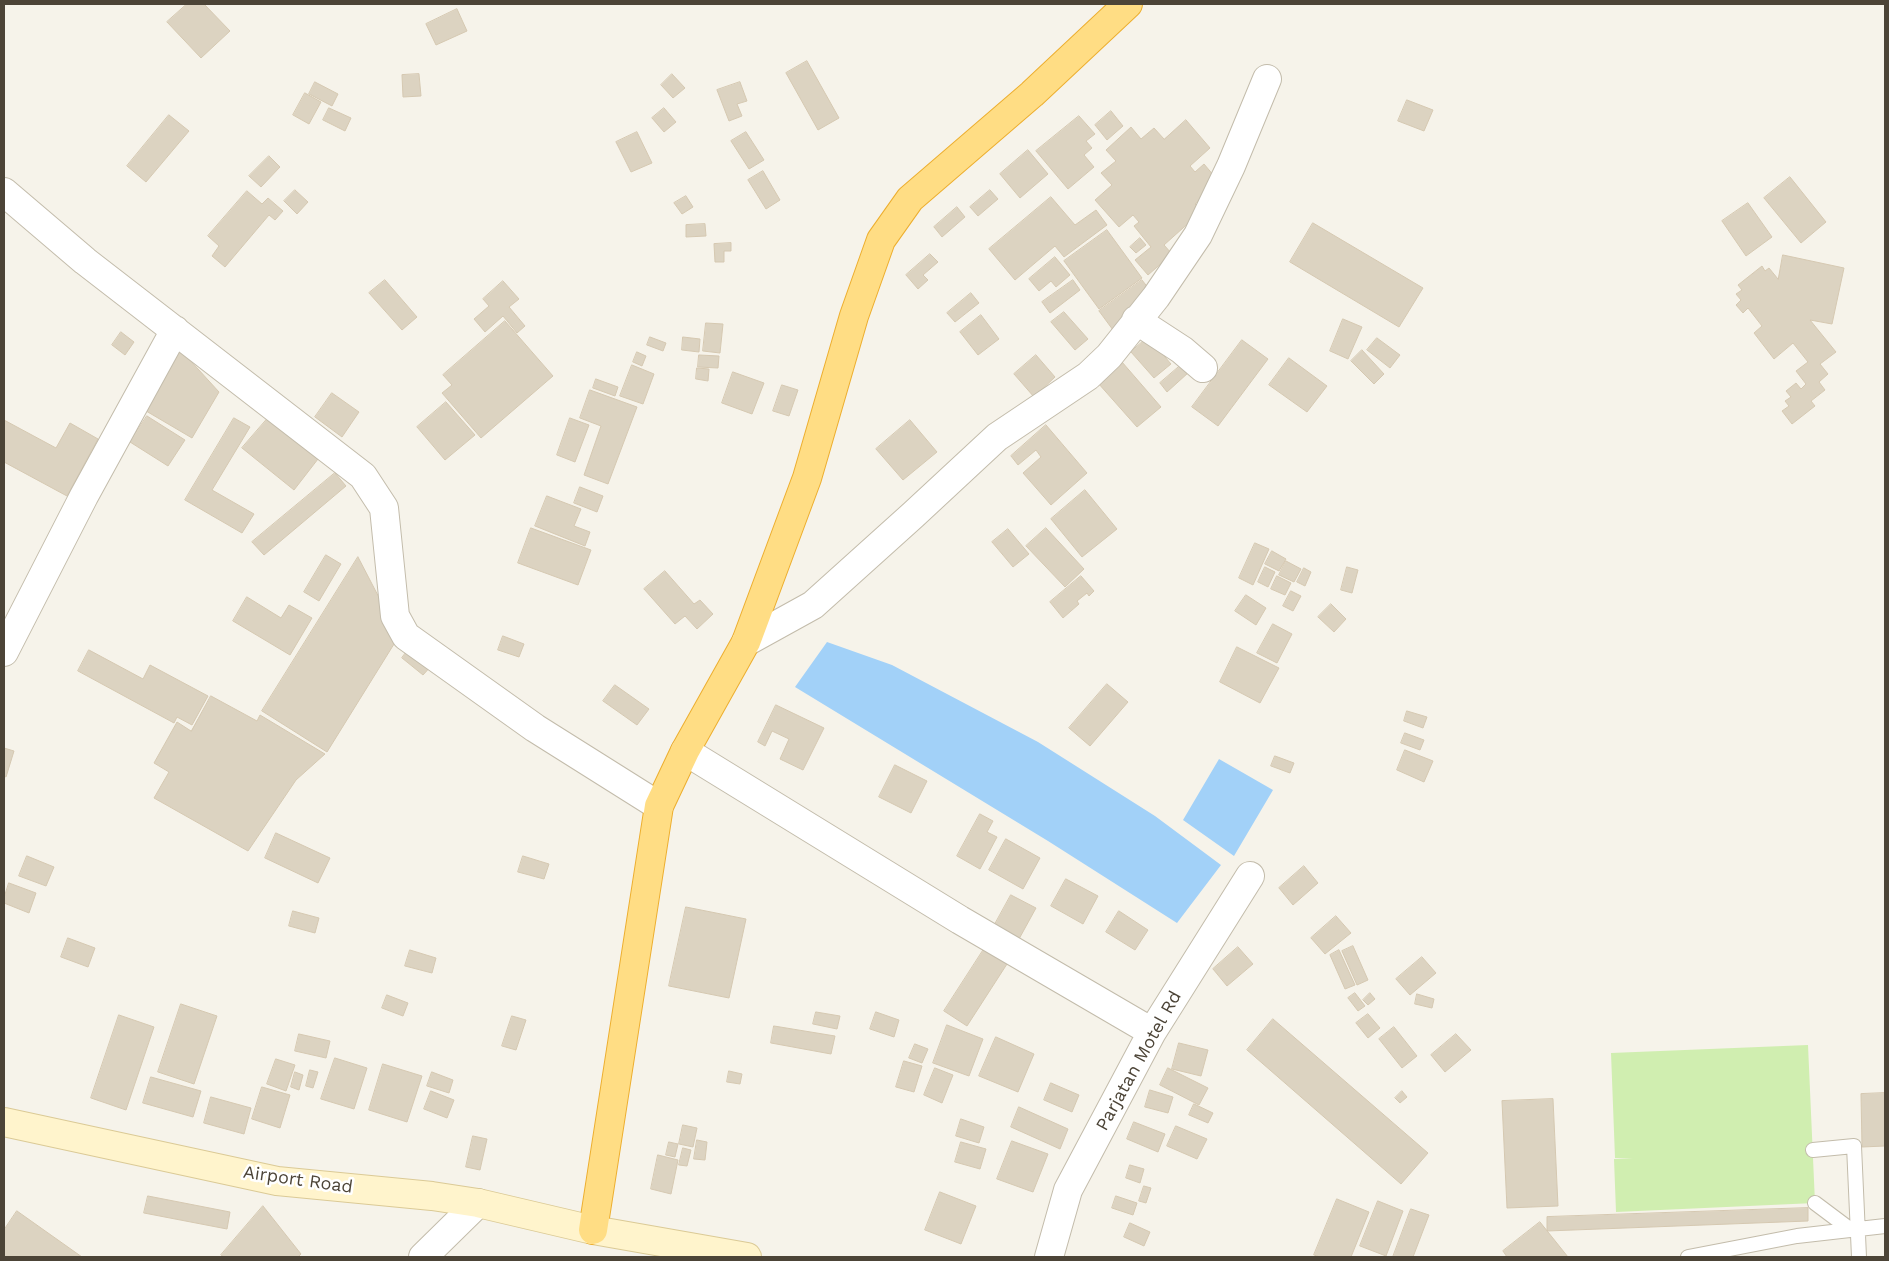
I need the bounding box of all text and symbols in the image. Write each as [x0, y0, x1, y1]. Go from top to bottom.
street label: Parjatan Motel Rd [1092, 987, 1186, 1135]
street label: Airport Road [242, 1162, 354, 1198]

